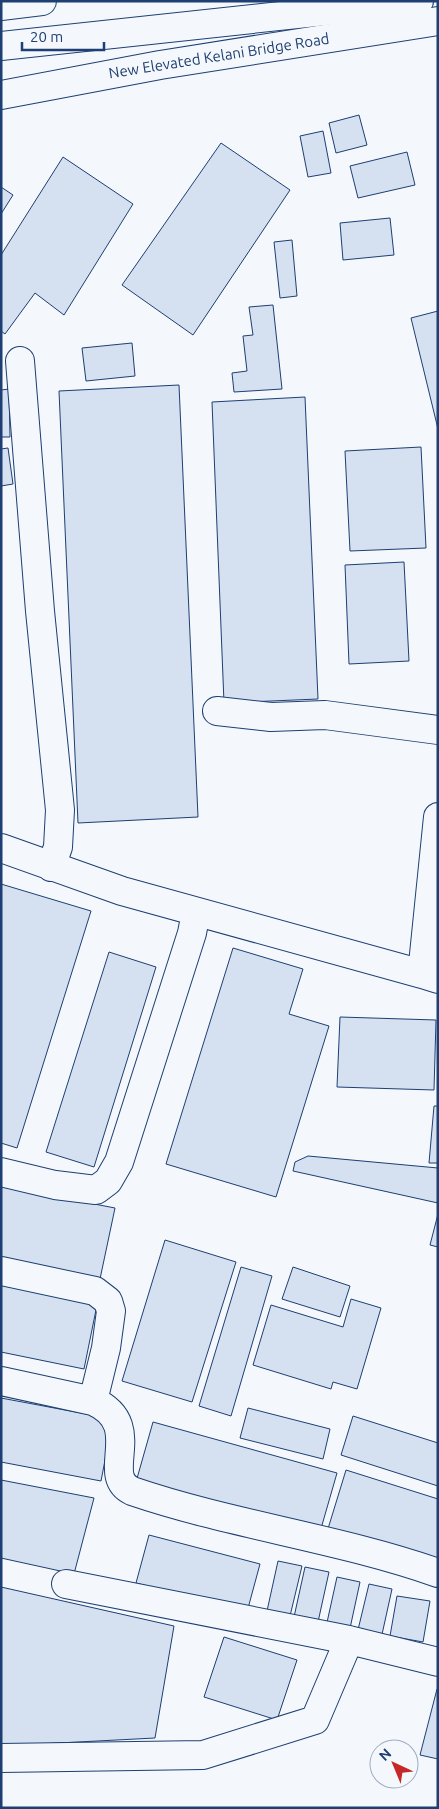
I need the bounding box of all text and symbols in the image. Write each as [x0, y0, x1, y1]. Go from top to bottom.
scale bar [22, 20, 105, 52]
text: 20 m [30, 28, 63, 45]
street label: New Elevated Kelani Bridge Road [107, 30, 330, 81]
north arrow [369, 1739, 419, 1789]
text: N [376, 1745, 394, 1764]

